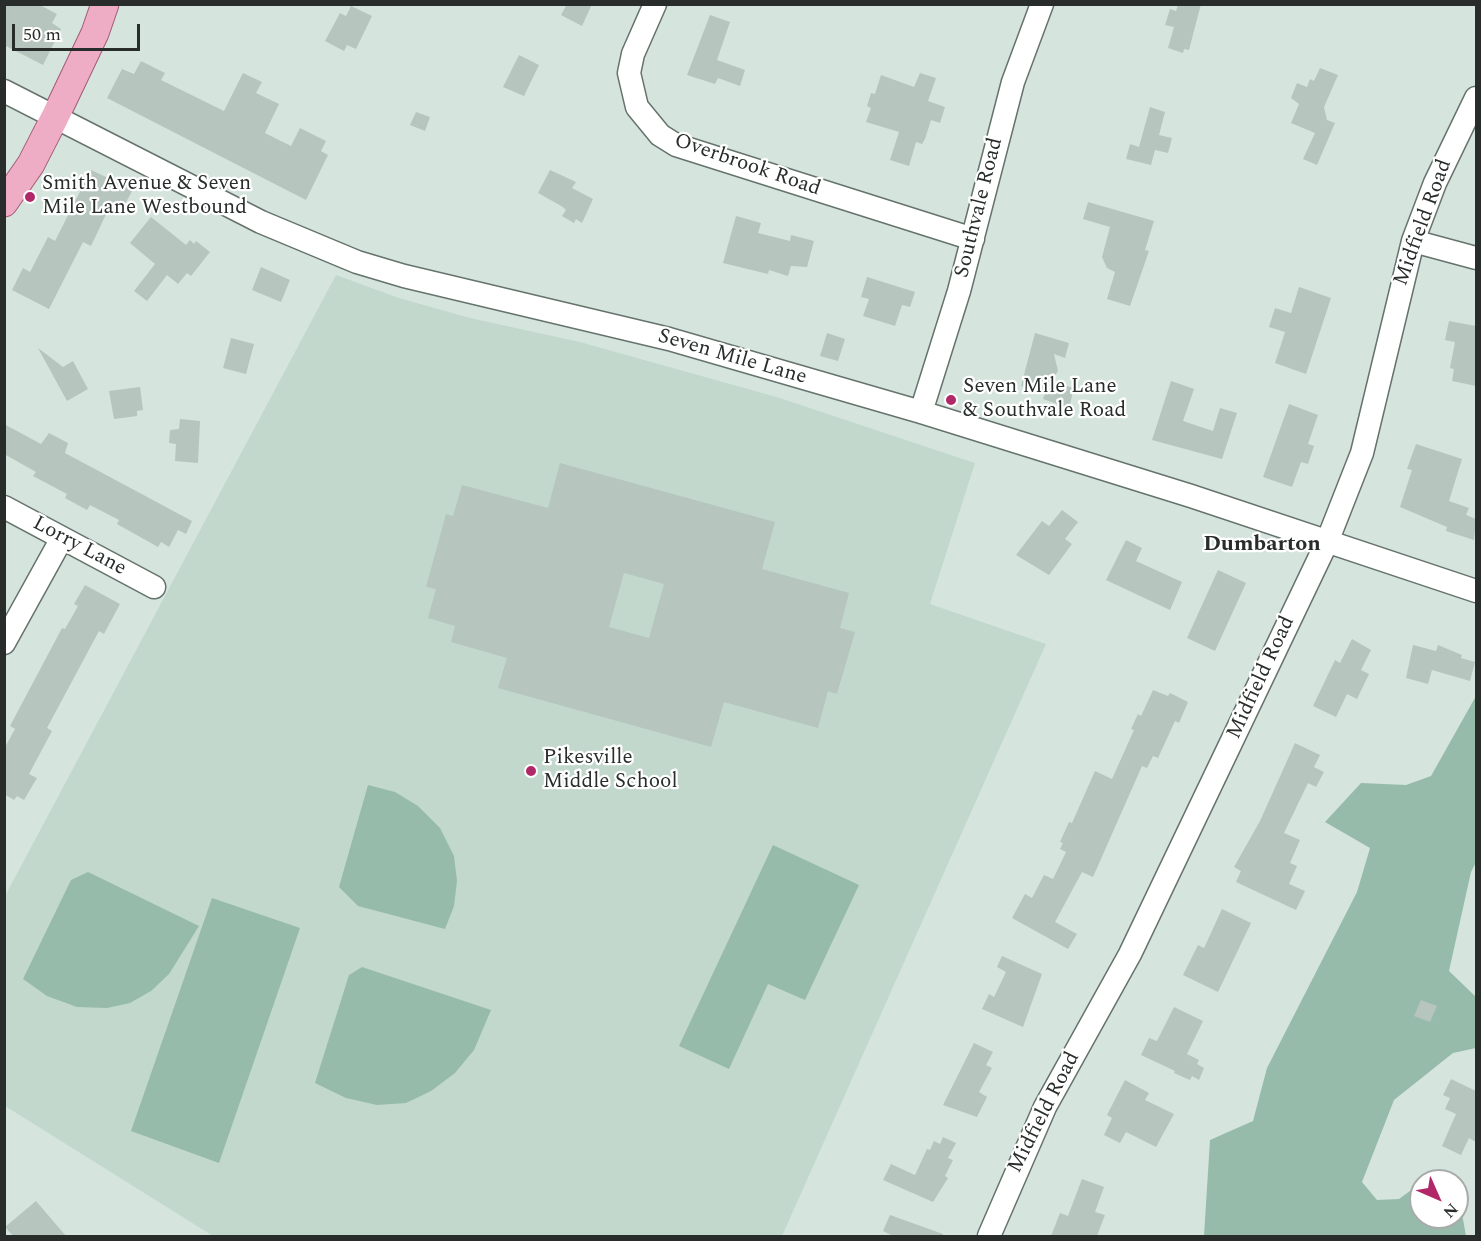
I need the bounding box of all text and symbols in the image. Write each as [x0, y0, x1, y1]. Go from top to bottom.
scale bar [15, 12, 142, 50]
text: 50 m [23, 21, 61, 48]
street label: Overbrook Road [671, 129, 823, 203]
street label: Southvale Road [950, 135, 1010, 281]
street label: Midfield Road [1389, 156, 1459, 290]
place label: Smith Avenue & Seven Mile Lane Westbound [42, 172, 251, 222]
marker: Smith Avenue & Seven Mile Lane Westbound [23, 190, 37, 204]
street label: Seven Mile Lane [655, 325, 809, 391]
place label: Seven Mile Lane & Southvale Road [963, 375, 1126, 425]
marker: Seven Mile Lane & Southvale Road [944, 393, 958, 407]
street label: Lorry Lane [28, 512, 130, 582]
district label: Dumbarton [1203, 533, 1321, 559]
street label: Midfield Road [1223, 612, 1301, 744]
place label: Pikesville Middle School [543, 746, 678, 796]
marker: Pikesville Middle School [524, 764, 538, 778]
street label: Midfield Road [1004, 1048, 1086, 1178]
north arrow [1409, 1169, 1469, 1229]
text: N [1437, 1197, 1463, 1223]

